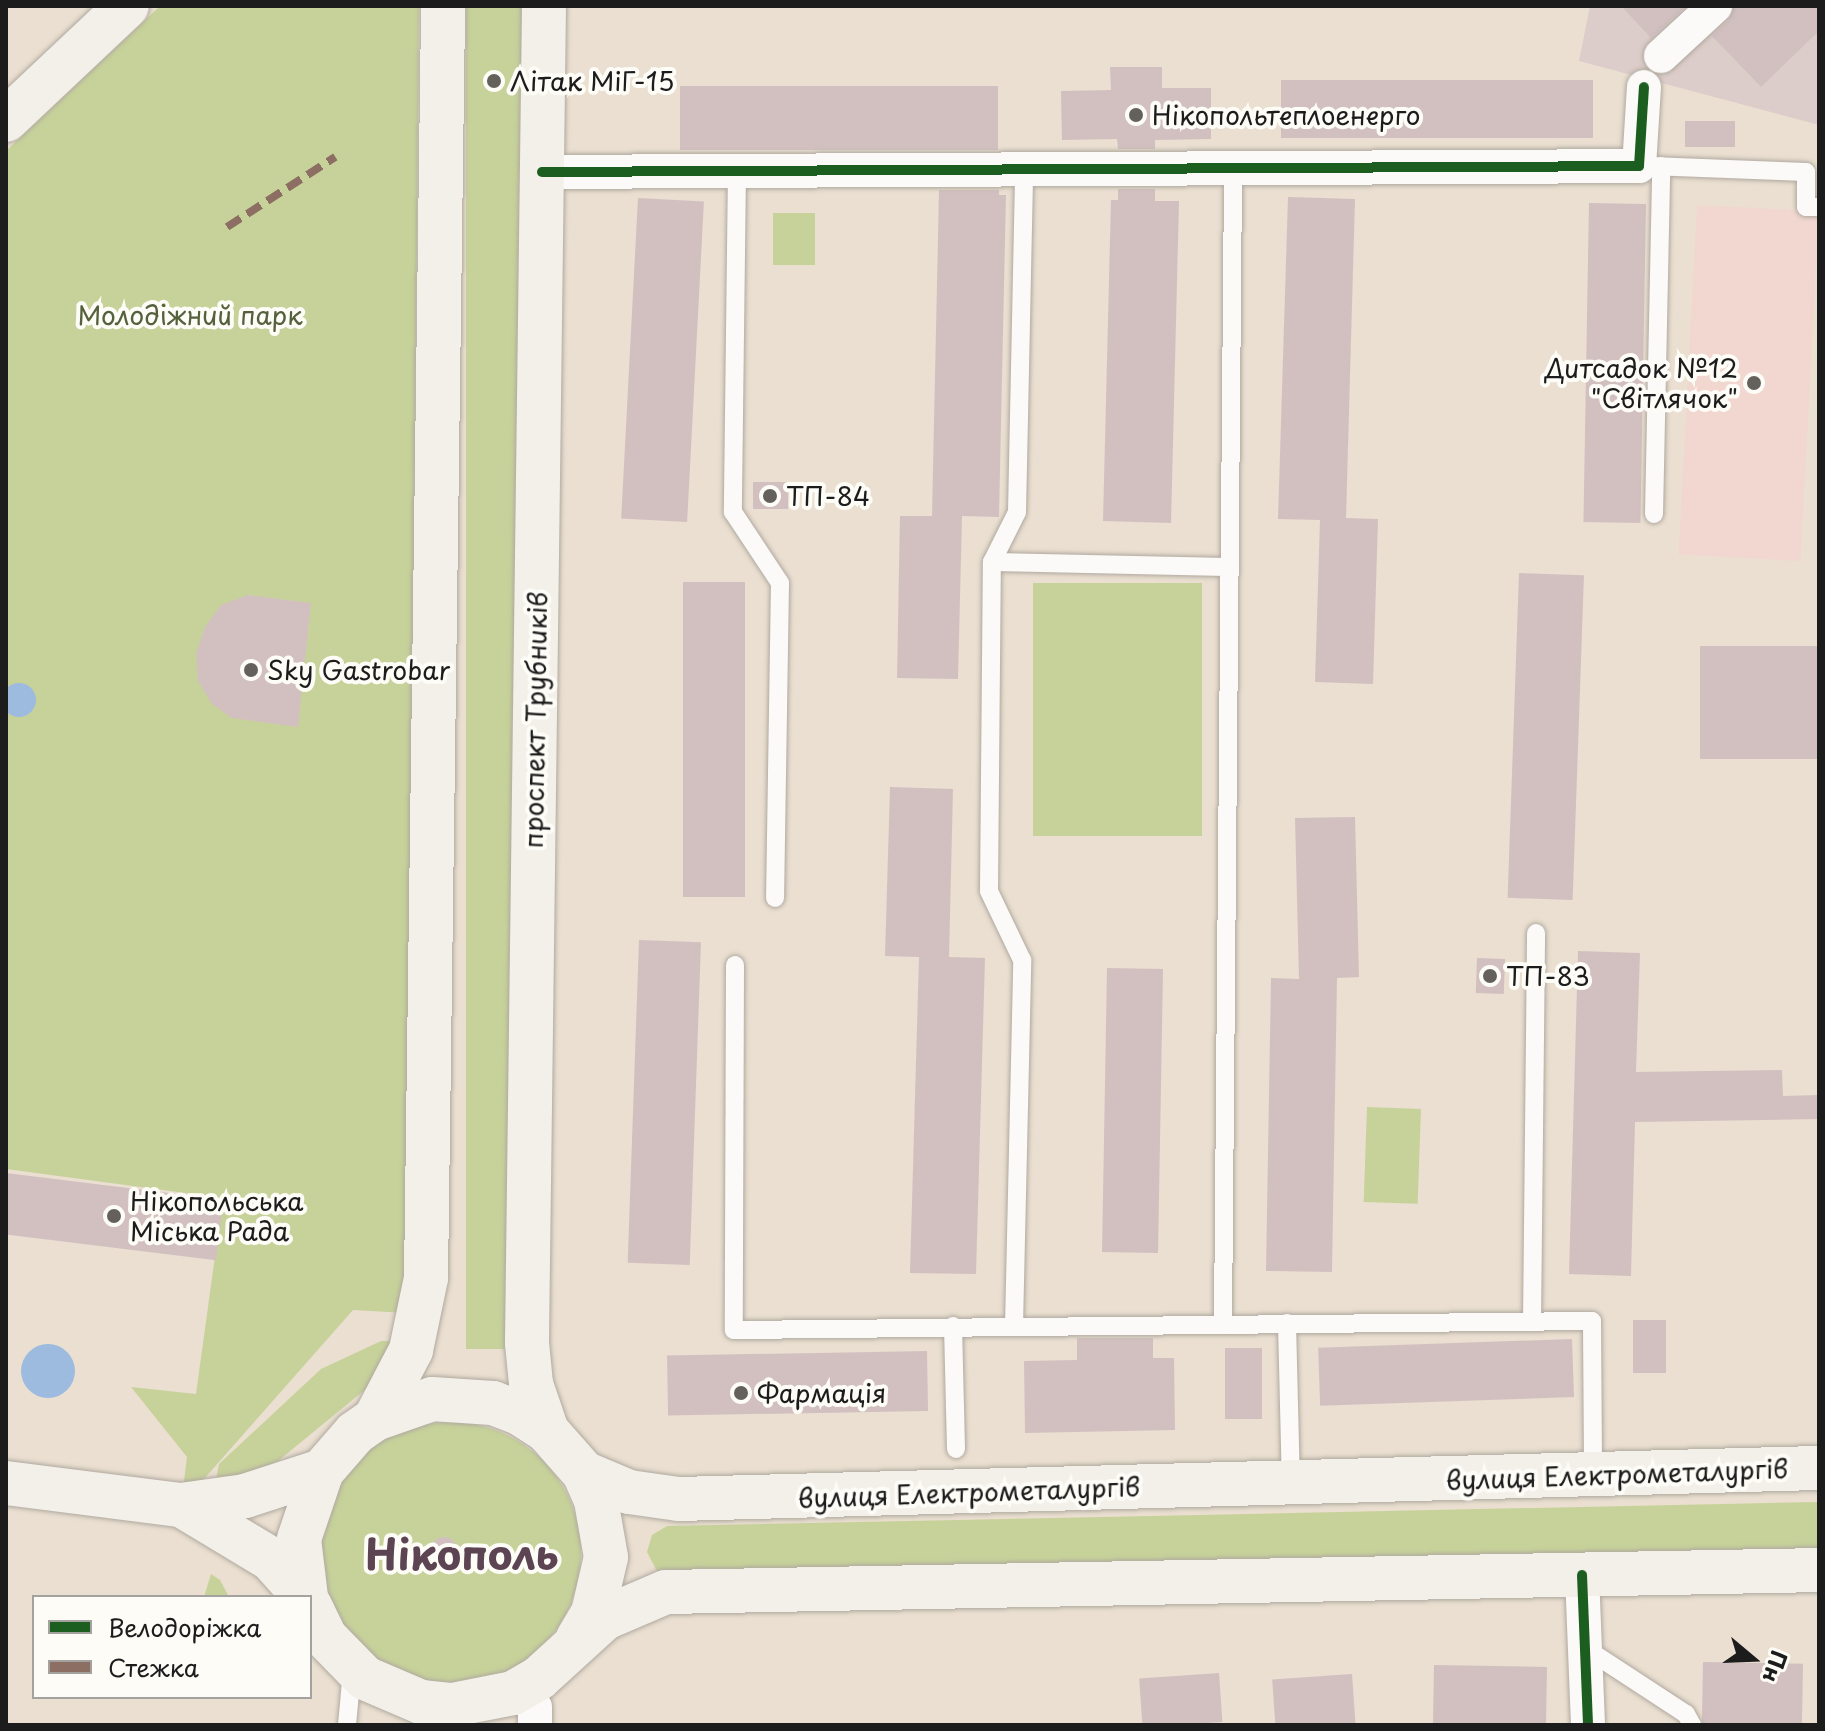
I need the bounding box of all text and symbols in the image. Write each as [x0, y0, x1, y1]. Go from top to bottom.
place label: Літак МіГ-15 [510, 65, 674, 97]
marker: Літак МіГ-15 [485, 72, 503, 90]
place label: Нікопольтеплоенерго [1152, 99, 1421, 131]
marker: Нікопольтеплоенерго [1127, 106, 1145, 124]
park label: Молодіжний парк [77, 299, 303, 331]
place label: Дитсадок №12 "Світлячок" [1545, 352, 1738, 414]
marker: Дитсадок №12 "Світлячок" [1745, 374, 1763, 392]
place label: ТП-84 [786, 480, 870, 512]
marker: ТП-84 [761, 487, 779, 505]
street label: проспект Трубників [517, 591, 553, 849]
place label: Sky Gastrobar [267, 654, 452, 686]
marker: Sky Gastrobar [242, 661, 260, 679]
place label: ТП-83 [1506, 960, 1590, 992]
marker: ТП-83 [1481, 967, 1499, 985]
place label: Нiкопольська Міська Рада [130, 1185, 303, 1246]
marker: Нiкопольська Міська Рада [105, 1207, 123, 1225]
place label: Фармація [757, 1377, 886, 1409]
marker: Фармація [732, 1384, 750, 1402]
street label: вулиця Електрометалургів [1445, 1452, 1789, 1496]
street label: вулиця Електрометалургів [797, 1470, 1141, 1514]
district label: Нікополь [365, 1528, 559, 1578]
legend [32, 1595, 312, 1699]
text: Велодоріжка [108, 1609, 261, 1645]
north arrow [1713, 1619, 1793, 1699]
text: Пн [1755, 1647, 1797, 1687]
text: Стежка [108, 1649, 199, 1685]

